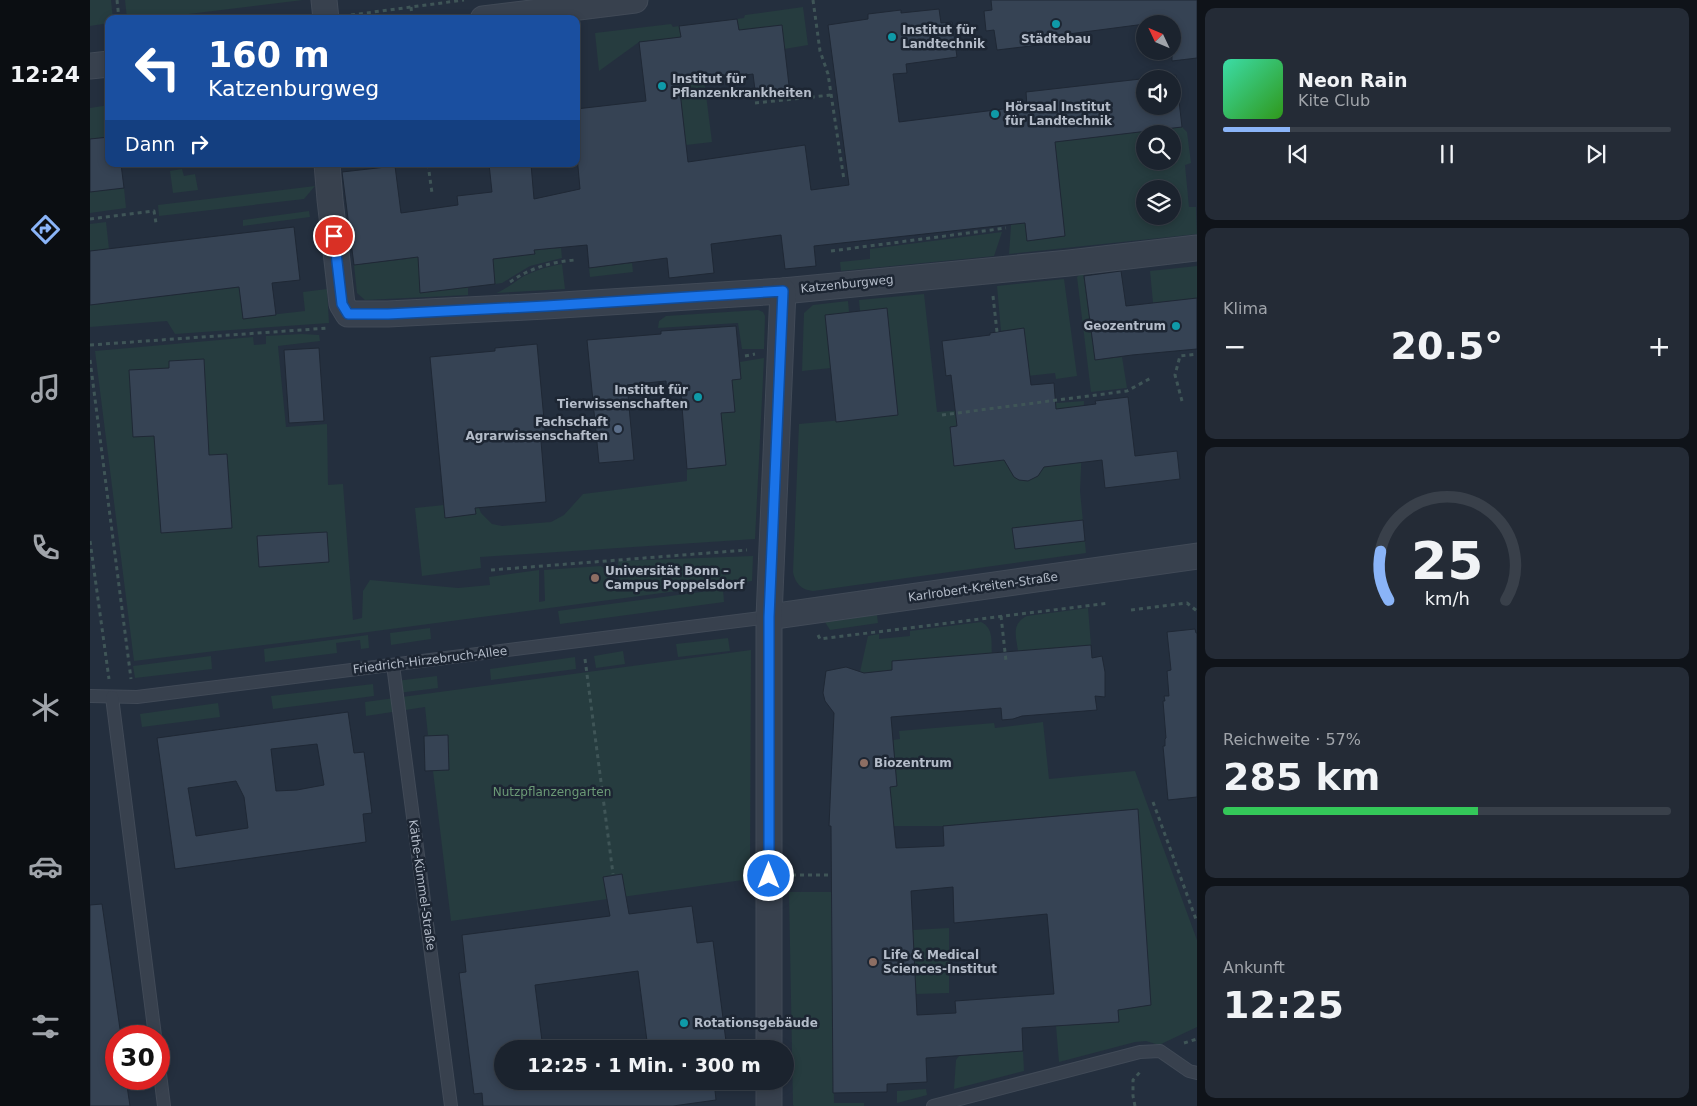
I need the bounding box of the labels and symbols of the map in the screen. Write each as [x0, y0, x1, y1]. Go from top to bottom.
north arrow [1136, 15, 1181, 60]
marker: Städtebau [1050, 18, 1062, 30]
place label: Institut für Landtechnik [902, 23, 986, 51]
marker: Institut für Landtechnik [886, 31, 898, 43]
place label: Städtebau [1021, 32, 1091, 46]
place label: Institut für Pflanzenkrankheiten [672, 72, 812, 100]
marker: Institut für Pflanzenkrankheiten [656, 80, 668, 92]
place label: Hörsaal Institut für Landtechnik [1005, 100, 1113, 128]
marker: Hörsaal Institut für Landtechnik [989, 108, 1001, 120]
pin [313, 215, 355, 257]
street label: Katzenburgweg [800, 272, 894, 296]
place label: Geozentrum [1083, 319, 1166, 333]
marker: Geozentrum [1170, 320, 1182, 332]
place label: Institut für Tierwissenschaften [557, 383, 688, 411]
marker: Institut für Tierwissenschaften [692, 391, 704, 403]
place label: Fachschaft Agrarwissenschaften [465, 415, 608, 443]
marker: Fachschaft Agrarwissenschaften [612, 423, 624, 435]
place label: Universität Bonn – Campus Poppelsdorf [605, 564, 745, 592]
street label: Karlrobert-Kreiten-Straße [907, 570, 1059, 604]
marker: Universität Bonn – Campus Poppelsdorf [589, 572, 601, 584]
street label: Friedrich-Hirzebruch-Allee [352, 644, 508, 676]
place label: Biozentrum [874, 756, 952, 770]
marker: Biozentrum [858, 757, 870, 769]
park label: Nutzpflanzengarten [493, 785, 611, 799]
street label: Käthe-Kümmel-Straße [406, 819, 438, 951]
position arrow [742, 849, 794, 901]
place label: Life & Medical Sciences-Institut [883, 948, 997, 976]
marker: Life & Medical Sciences-Institut [867, 956, 879, 968]
place label: Rotationsgebäude [694, 1016, 818, 1030]
marker: Rotationsgebäude [678, 1017, 690, 1029]
speed limit sign: 30 [105, 1025, 170, 1090]

